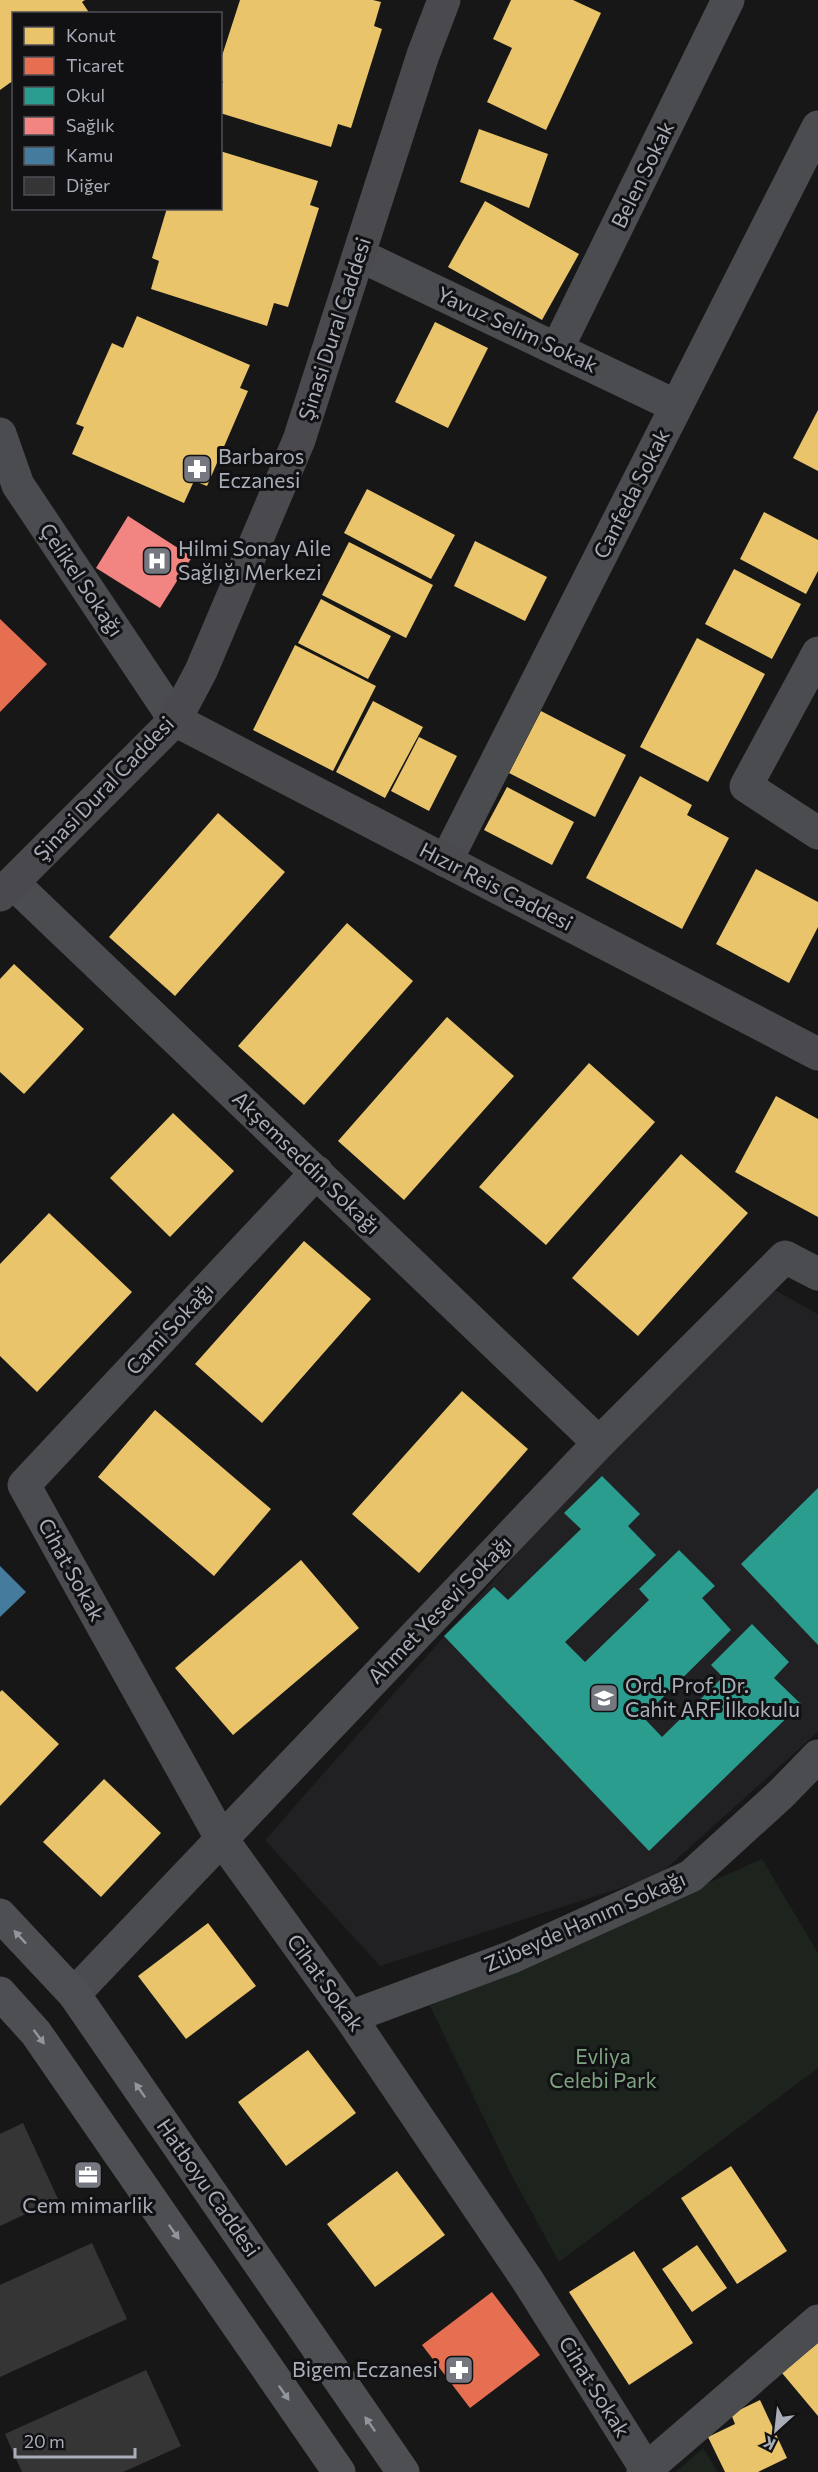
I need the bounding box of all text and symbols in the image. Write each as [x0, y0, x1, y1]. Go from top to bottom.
legend [12, 12, 222, 210]
text: Konut [66, 24, 116, 46]
text: Ticaret [66, 54, 124, 76]
text: Okul [66, 84, 105, 106]
text: Sağlık [66, 114, 115, 136]
street label: Belen Sokak [605, 117, 678, 232]
text: Kamu [66, 144, 113, 166]
text: Diğer [66, 174, 110, 196]
street label: Şinasi Dural Caddesi [292, 234, 375, 423]
street label: Yavuz Selim Sokak [433, 280, 602, 377]
street label: Canfeda Sokak [587, 424, 674, 562]
place label: Barbaros Eczanesi [218, 443, 304, 492]
pharmacy icon: Barbaros Eczanesi [181, 453, 213, 485]
street label: Çelikel Sokağı [35, 518, 129, 641]
place label: Hilmi Sonay Aile Sağlığı Merkezi [178, 535, 331, 584]
hospital icon: Hilmi Sonay Aile Sağlığı Merkezi [141, 545, 173, 577]
street label: Şinasi Dural Caddesi [28, 711, 178, 865]
street label: Hızır Reis Caddesi [416, 836, 577, 935]
street label: Akşemseddin Sokağı [228, 1085, 386, 1239]
street label: Cami Sokağı [120, 1277, 218, 1379]
street label: Cihat Sokak [34, 1513, 111, 1625]
street label: Ahmet Yesevi Sokağı [362, 1530, 516, 1688]
place label: Ord. Prof. Dr. Cahit ARF İlkokulu [625, 1672, 800, 1721]
school or university icon: Ord. Prof. Dr. Cahit ARF İlkokulu [588, 1682, 620, 1714]
street label: Zübeyde Hanım Sokağı [480, 1865, 689, 1976]
street label: Cihat Sokak [283, 1929, 370, 2036]
one-way arrow [14, 1930, 28, 1944]
one-way arrow [32, 2030, 44, 2045]
park label: Evliya Celebi Park [549, 2043, 657, 2092]
one-way arrow [134, 2083, 146, 2099]
street label: Hatboyu Caddesi [152, 2114, 266, 2261]
office icon: Cem mimarlik [72, 2159, 104, 2191]
place label: Cem mimarlik [22, 2192, 154, 2217]
one-way arrow [168, 2224, 179, 2240]
street label: Cihat Sokak [554, 2331, 636, 2441]
pharmacy icon: Bigem Eczanesi [443, 2354, 475, 2386]
place label: Bigem Eczanesi [292, 2356, 438, 2381]
one-way arrow [279, 2384, 290, 2401]
north arrow [746, 2400, 806, 2460]
one-way arrow [364, 2416, 376, 2432]
scale bar [15, 2421, 135, 2459]
text: 20 m [24, 2430, 65, 2452]
text: K [760, 2433, 778, 2455]

